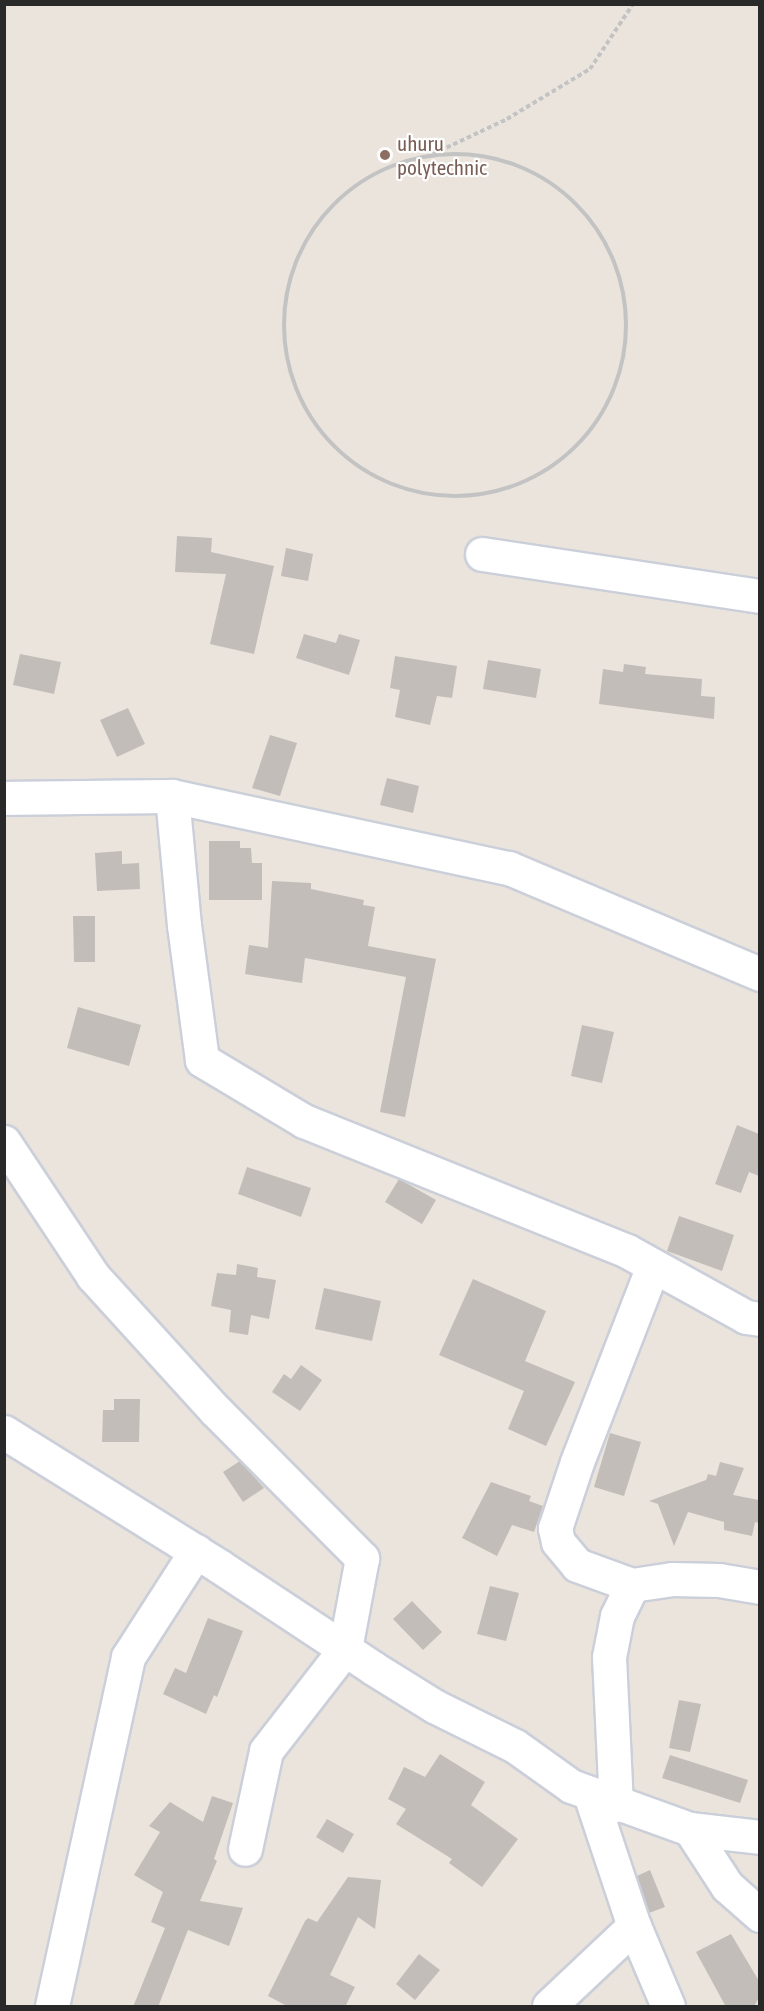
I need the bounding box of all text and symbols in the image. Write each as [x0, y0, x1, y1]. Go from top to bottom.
place label: uhuru polytechnic [397, 130, 487, 180]
marker: uhuru polytechnic [378, 148, 392, 162]

